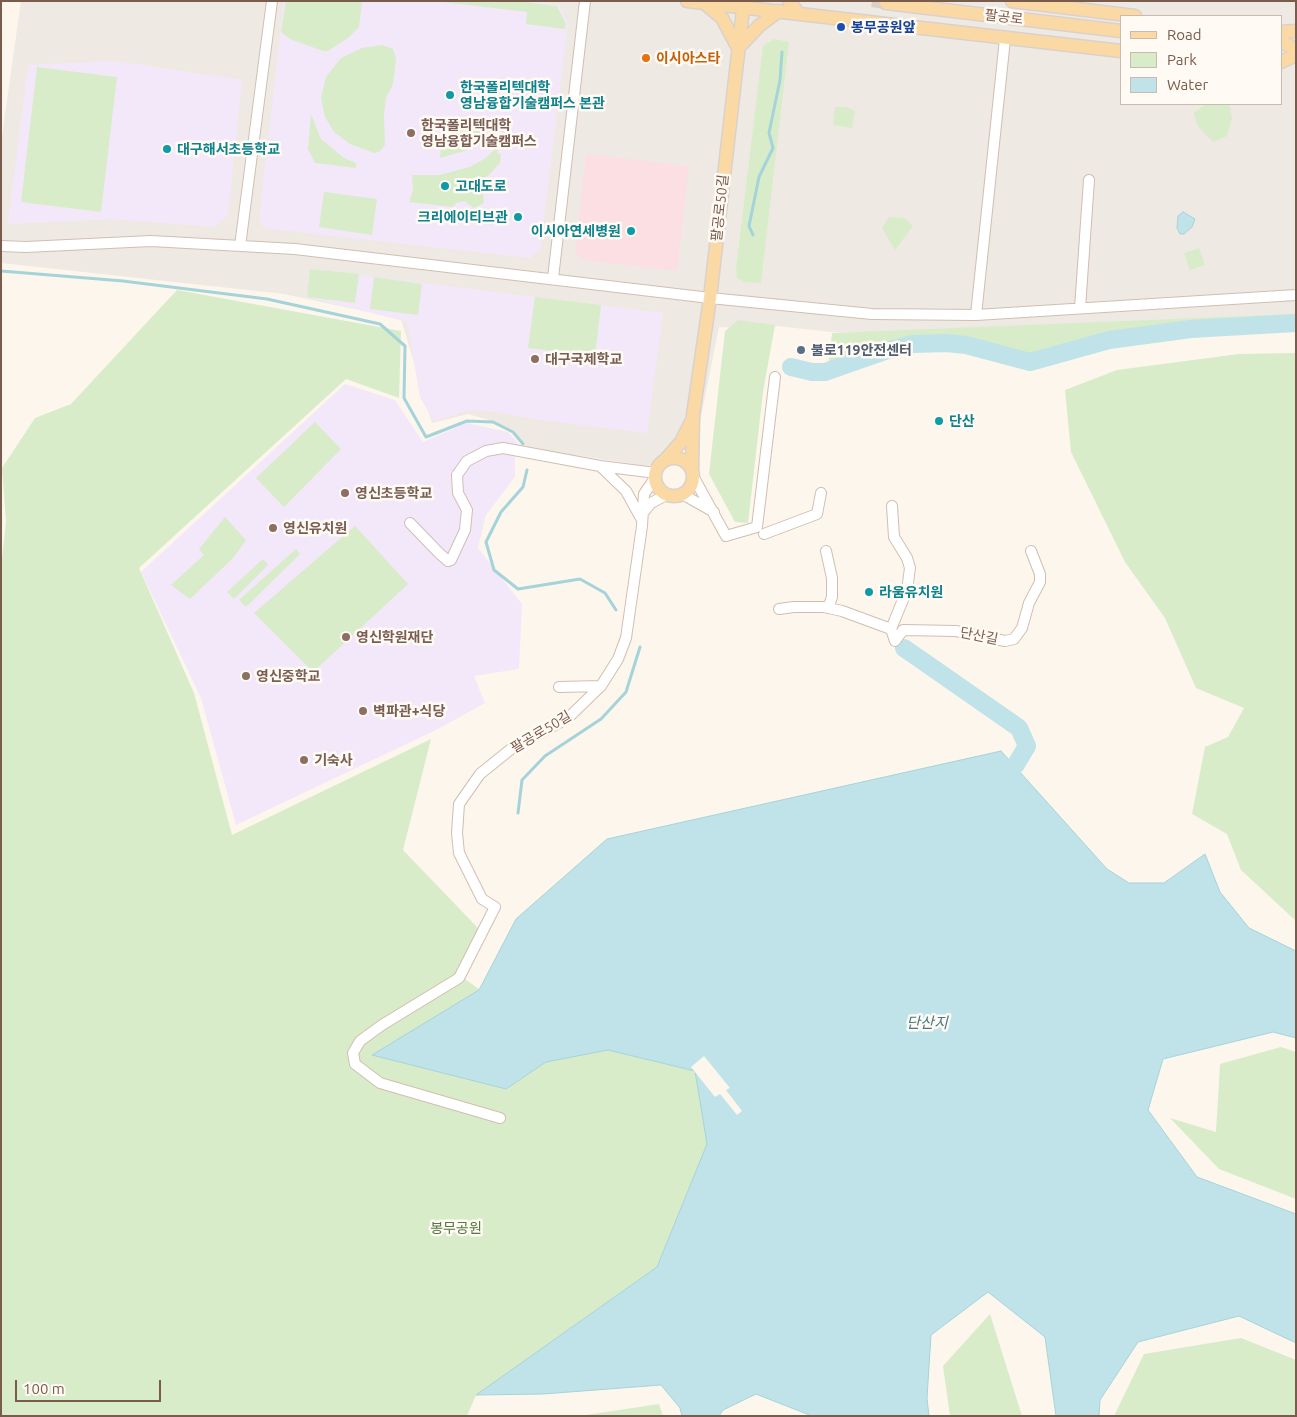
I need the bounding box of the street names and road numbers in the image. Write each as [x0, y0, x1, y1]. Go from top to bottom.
street label: 팔공로 [984, 6, 1024, 28]
street label: 팔공로50길 [708, 174, 732, 242]
street label: 단산길 [958, 624, 1000, 648]
street label: 팔공로50길 [508, 707, 574, 757]

